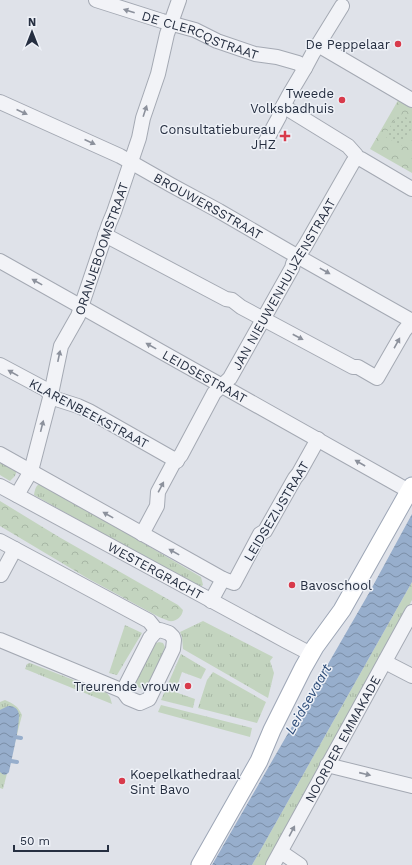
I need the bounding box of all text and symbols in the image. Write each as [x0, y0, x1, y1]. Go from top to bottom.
one-way arrow [123, 7, 135, 13]
street label: DE CLERCQSTRAAT [140, 8, 260, 63]
north arrow [12, 12, 52, 52]
text: N [28, 16, 36, 29]
place label: De Peppelaar [306, 37, 390, 52]
marker: De Peppelaar [393, 39, 403, 49]
place label: Tweede Volksbadhuis [250, 86, 334, 116]
marker: Tweede Volksbadhuis [337, 95, 347, 105]
one-way arrow [142, 105, 148, 117]
one-way arrow [17, 109, 29, 115]
place label: Consultatiebureau JHZ [160, 122, 276, 152]
marker: Consultatiebureau JHZ [279, 130, 291, 142]
one-way arrow [85, 139, 96, 145]
street label: BROUWERSSTRAAT [151, 170, 265, 243]
street label: ORANJEBOOMSTRAAT [72, 180, 132, 317]
street label: JAN NIEUWENHUIJZENSTRAAT [229, 196, 339, 373]
one-way arrow [319, 268, 331, 275]
one-way arrow [31, 278, 43, 285]
one-way arrow [292, 334, 304, 340]
one-way arrow [394, 337, 401, 348]
one-way arrow [145, 342, 157, 349]
street label: LEIDSESTRAAT [160, 347, 249, 406]
one-way arrow [57, 350, 63, 362]
one-way arrow [7, 369, 19, 376]
street label: KLARENBEEKSTRAAT [27, 376, 151, 451]
one-way arrow [40, 420, 46, 432]
street label: LEIDSEZIJSTRAAT [241, 459, 312, 564]
one-way arrow [354, 459, 366, 466]
one-way arrow [157, 481, 164, 493]
one-way arrow [102, 511, 114, 518]
street label: WESTERGRACHT [105, 539, 206, 603]
one-way arrow [168, 549, 180, 555]
place label: Bavoschool [300, 578, 372, 593]
marker: Bavoschool [287, 580, 297, 590]
water label: Leidsevaart [282, 661, 335, 737]
street label: NOORDER EMMAKADE [302, 673, 384, 805]
place label: Treurende vrouw [73, 679, 180, 694]
marker: Treurende vrouw [183, 681, 193, 691]
place label: Koepelkathedraal Sint Bavo [130, 767, 240, 797]
one-way arrow [359, 772, 371, 778]
marker: Koepelkathedraal Sint Bavo [117, 776, 127, 786]
one-way arrow [289, 825, 295, 837]
scale bar [14, 827, 108, 853]
text: 50 m [20, 834, 50, 848]

